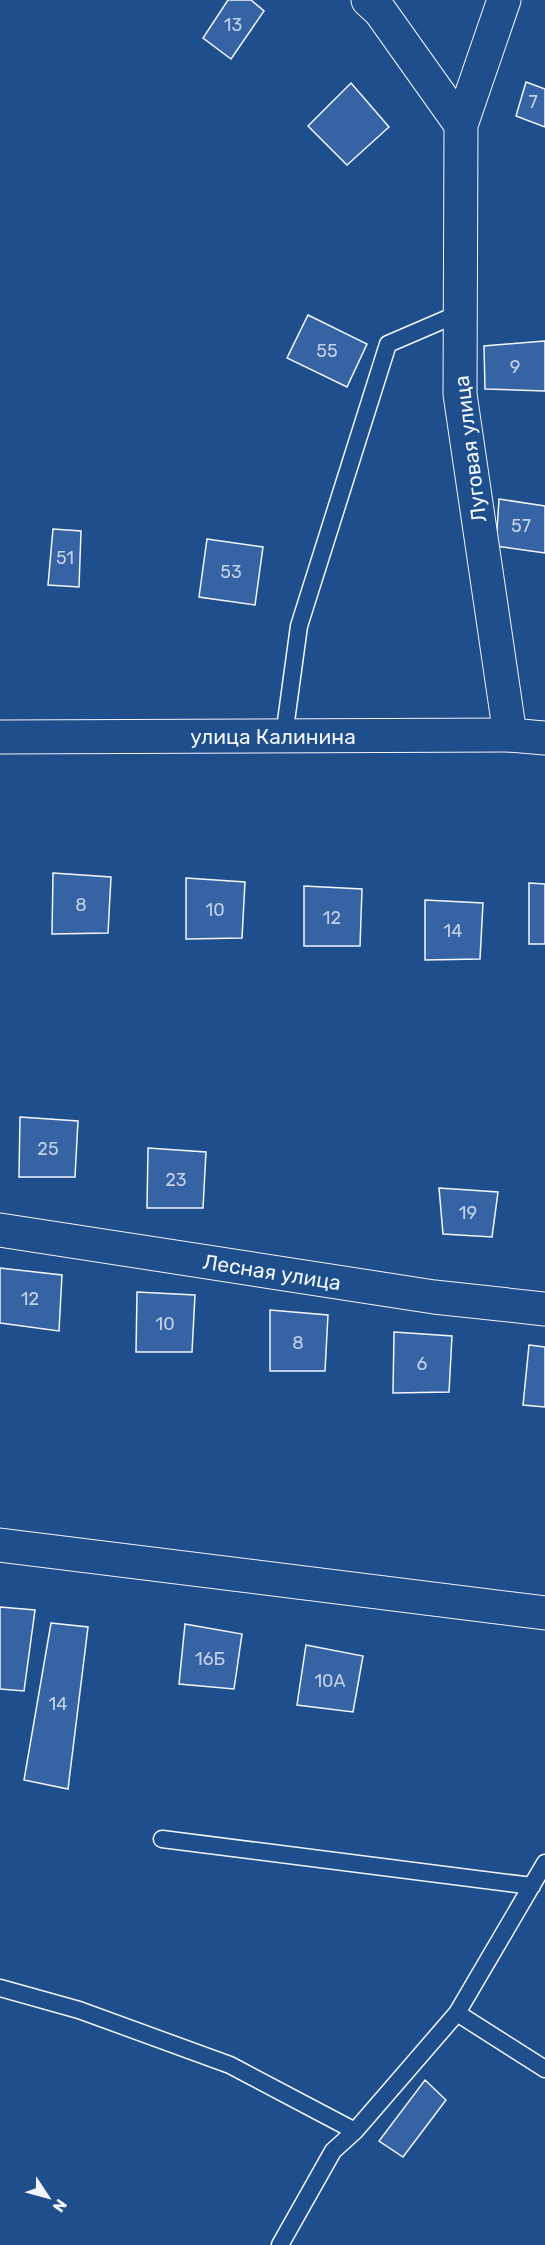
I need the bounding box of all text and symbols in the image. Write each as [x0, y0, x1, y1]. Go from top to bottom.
house number: 13 [224, 14, 242, 36]
house number: 7 [528, 91, 538, 113]
house number: 55 [316, 340, 338, 362]
house number: 9 [510, 356, 520, 378]
street label: Луговая улица [449, 374, 491, 524]
house number: 57 [511, 515, 531, 537]
house number: 51 [56, 547, 74, 569]
house number: 53 [220, 561, 242, 583]
street label: улица Калинина [190, 724, 356, 749]
house number: 8 [75, 894, 87, 916]
house number: 10 [205, 899, 225, 921]
house number: 12 [323, 907, 341, 929]
house number: 14 [444, 920, 462, 942]
house number: 25 [37, 1138, 59, 1160]
house number: 23 [165, 1169, 187, 1191]
house number: 19 [459, 1202, 477, 1224]
street label: Лесная улица [201, 1249, 343, 1295]
house number: 12 [21, 1288, 39, 1310]
house number: 10 [155, 1313, 175, 1335]
house number: 8 [292, 1332, 304, 1354]
house number: 6 [417, 1353, 428, 1375]
house number: 16Б [195, 1648, 225, 1670]
house number: 10А [314, 1670, 346, 1692]
house number: 14 [49, 1693, 67, 1715]
north arrow [18, 2167, 78, 2227]
text: N [49, 2195, 71, 2216]

